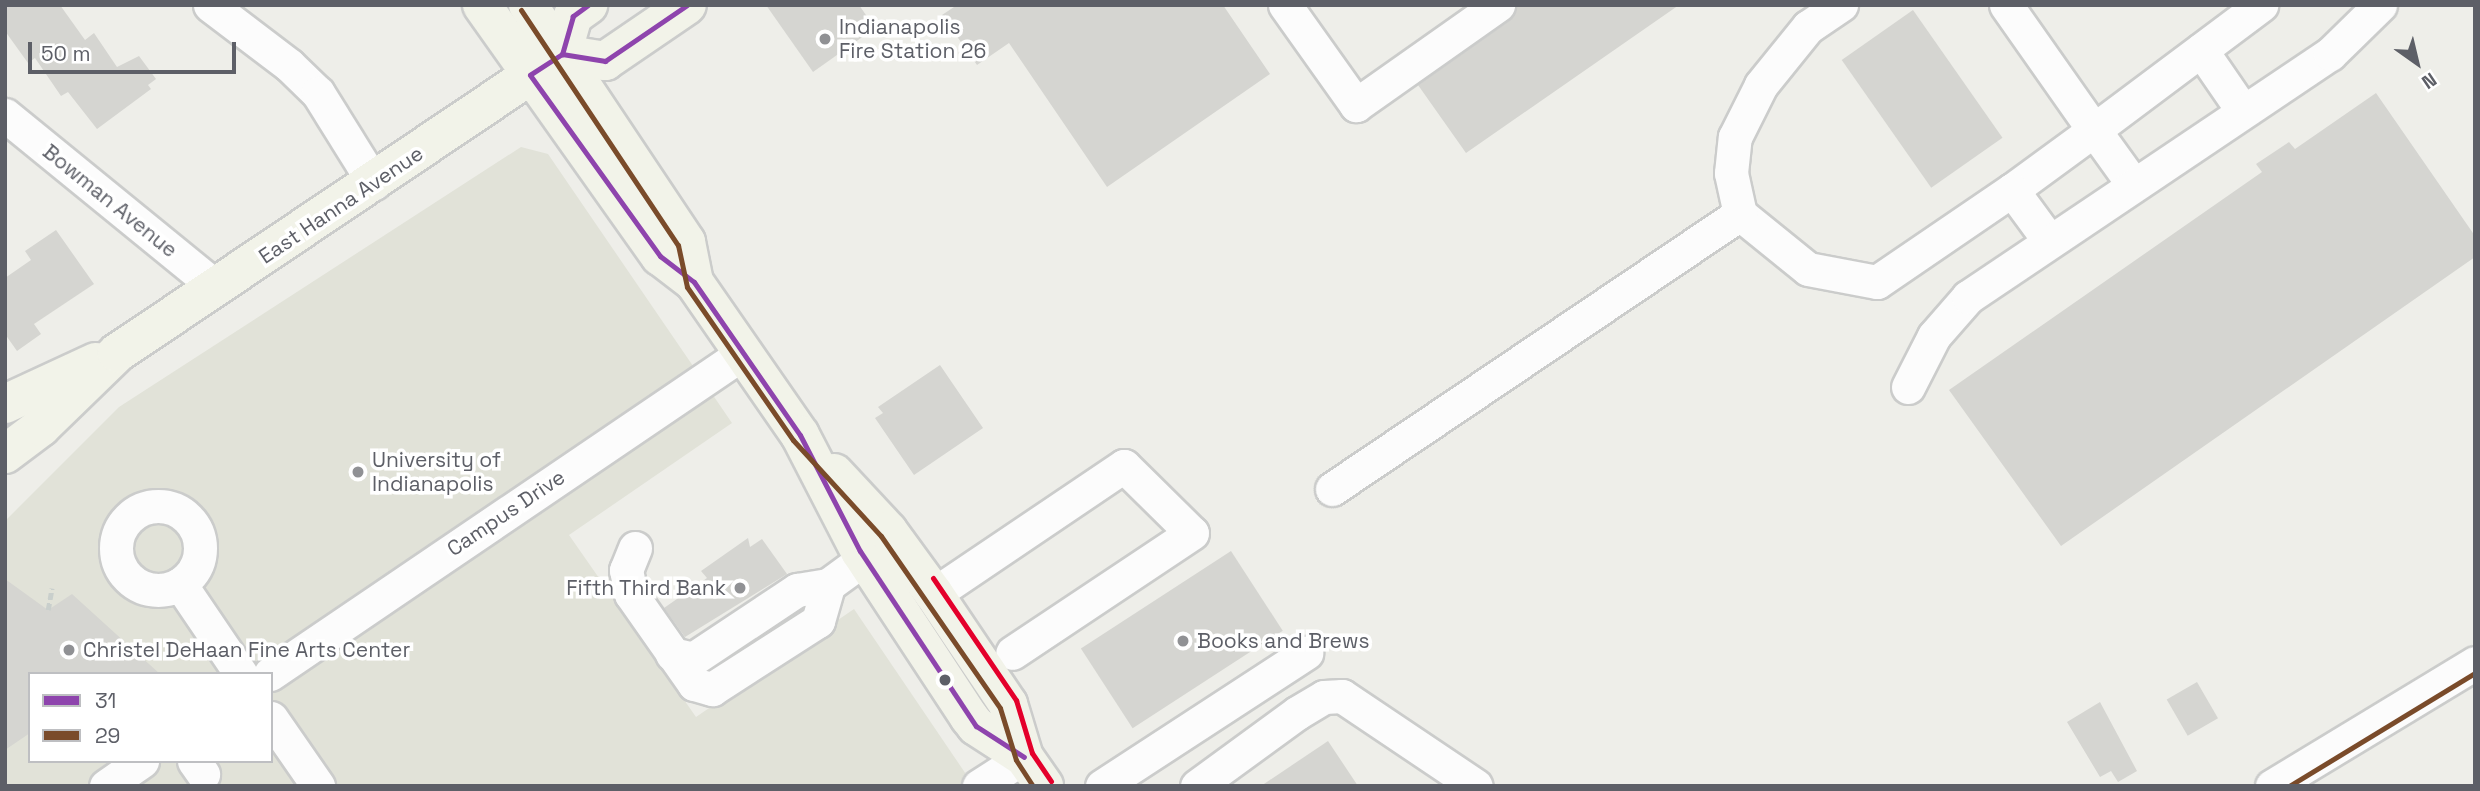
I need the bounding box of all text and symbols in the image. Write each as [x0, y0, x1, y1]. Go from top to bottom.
place label: Indianapolis Fire Station 26 [839, 14, 986, 64]
scale bar [32, 28, 240, 72]
north arrow [2382, 28, 2452, 98]
marker: Indianapolis Fire Station 26 [817, 31, 833, 47]
text: 50 m [41, 40, 91, 67]
text: N [2417, 67, 2441, 95]
street label: Bowman Avenue [38, 139, 182, 263]
street label: East Hanna Avenue [254, 141, 428, 269]
place label: University of Indianapolis [372, 447, 501, 497]
marker: University of Indianapolis [350, 464, 366, 480]
street label: Campus Drive [442, 464, 570, 562]
place label: Fifth Third Bank [566, 575, 726, 601]
marker: Fifth Third Bank [732, 580, 748, 596]
place label: Books and Brews [1197, 628, 1370, 654]
marker: Books and Brews [1175, 633, 1191, 649]
place label: Christel DeHaan Fine Arts Center [83, 637, 411, 663]
marker: Christel DeHaan Fine Arts Center [61, 642, 77, 658]
legend [28, 672, 273, 763]
unlabelled marker [938, 673, 952, 687]
text: 31 [95, 687, 116, 714]
text: 29 [95, 722, 120, 749]

